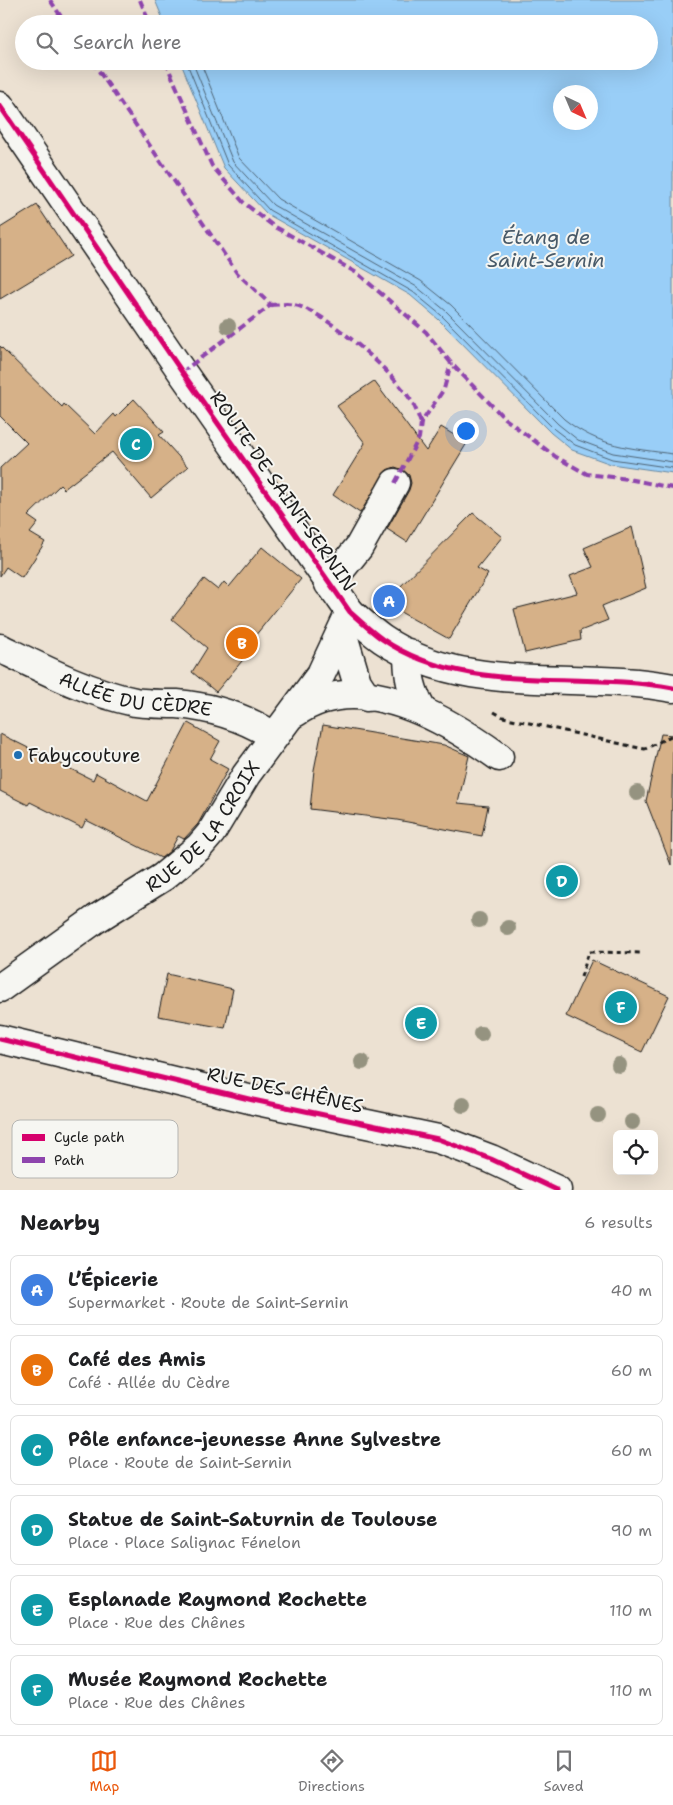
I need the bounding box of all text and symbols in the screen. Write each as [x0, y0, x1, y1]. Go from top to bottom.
search box [15, 15, 658, 70]
icon: search [33, 29, 61, 57]
text: Search here [73, 30, 182, 55]
north arrow [553, 85, 598, 130]
water label: Étang de Saint-Sernin [487, 224, 605, 273]
street label: ROUTE DE SAINT-SERNIN [204, 386, 362, 596]
your location [453, 418, 479, 444]
pin: C [120, 425, 152, 463]
pin: A [373, 582, 405, 620]
pin: B [226, 624, 258, 662]
street label: ALLÉE DU CÈDRE [55, 665, 214, 722]
place label: Fabycouture [28, 743, 140, 768]
marker: Fabycouture [12, 749, 24, 761]
street label: RUE DE LA CROIX [141, 755, 265, 897]
pin: D [546, 862, 578, 900]
pin: F [605, 988, 637, 1026]
pin: E [405, 1004, 437, 1042]
street label: RUE DES CHÊNES [205, 1060, 366, 1119]
legend [12, 1120, 178, 1178]
text: Cycle path [54, 1128, 125, 1146]
map controls [613, 1130, 658, 1175]
button: locate [613, 1130, 658, 1175]
text: Path [54, 1151, 85, 1169]
text: Nearby [20, 1209, 100, 1237]
text: 6 results [584, 1212, 653, 1233]
text: L’Épicerie [68, 1267, 158, 1292]
text: A [31, 1280, 43, 1301]
text: 40 m [610, 1280, 652, 1301]
text: Supermarket · Route de Saint-Sernin [68, 1292, 348, 1313]
text: Café des Amis [68, 1347, 206, 1372]
text: B [32, 1360, 42, 1381]
text: 60 m [611, 1360, 652, 1381]
text: Café · Allée du Cèdre [68, 1372, 230, 1393]
text: Pôle enfance-jeunesse Anne Sylvestre [68, 1427, 441, 1452]
text: C [32, 1440, 42, 1461]
text: 60 m [611, 1440, 652, 1461]
text: Place · Route de Saint-Sernin [68, 1452, 292, 1473]
text: Statue de Saint-Saturnin de Toulouse [68, 1507, 437, 1532]
text: D [31, 1520, 43, 1541]
text: 90 m [611, 1520, 652, 1541]
text: Place · Place Salignac Fénelon [68, 1532, 301, 1553]
text: Esplanade Raymond Rochette [68, 1587, 367, 1612]
text: E [32, 1600, 42, 1621]
text: 110 m [609, 1600, 652, 1621]
text: Place · Rue des Chênes [68, 1612, 245, 1633]
text: Musée Raymond Rochette [68, 1667, 327, 1692]
text: F [32, 1680, 42, 1701]
text: 110 m [609, 1680, 652, 1701]
text: Place · Rue des Chênes [68, 1692, 245, 1713]
tab: Map [89, 1747, 119, 1795]
tab: Directions [298, 1747, 365, 1795]
tab: Saved [544, 1747, 584, 1795]

